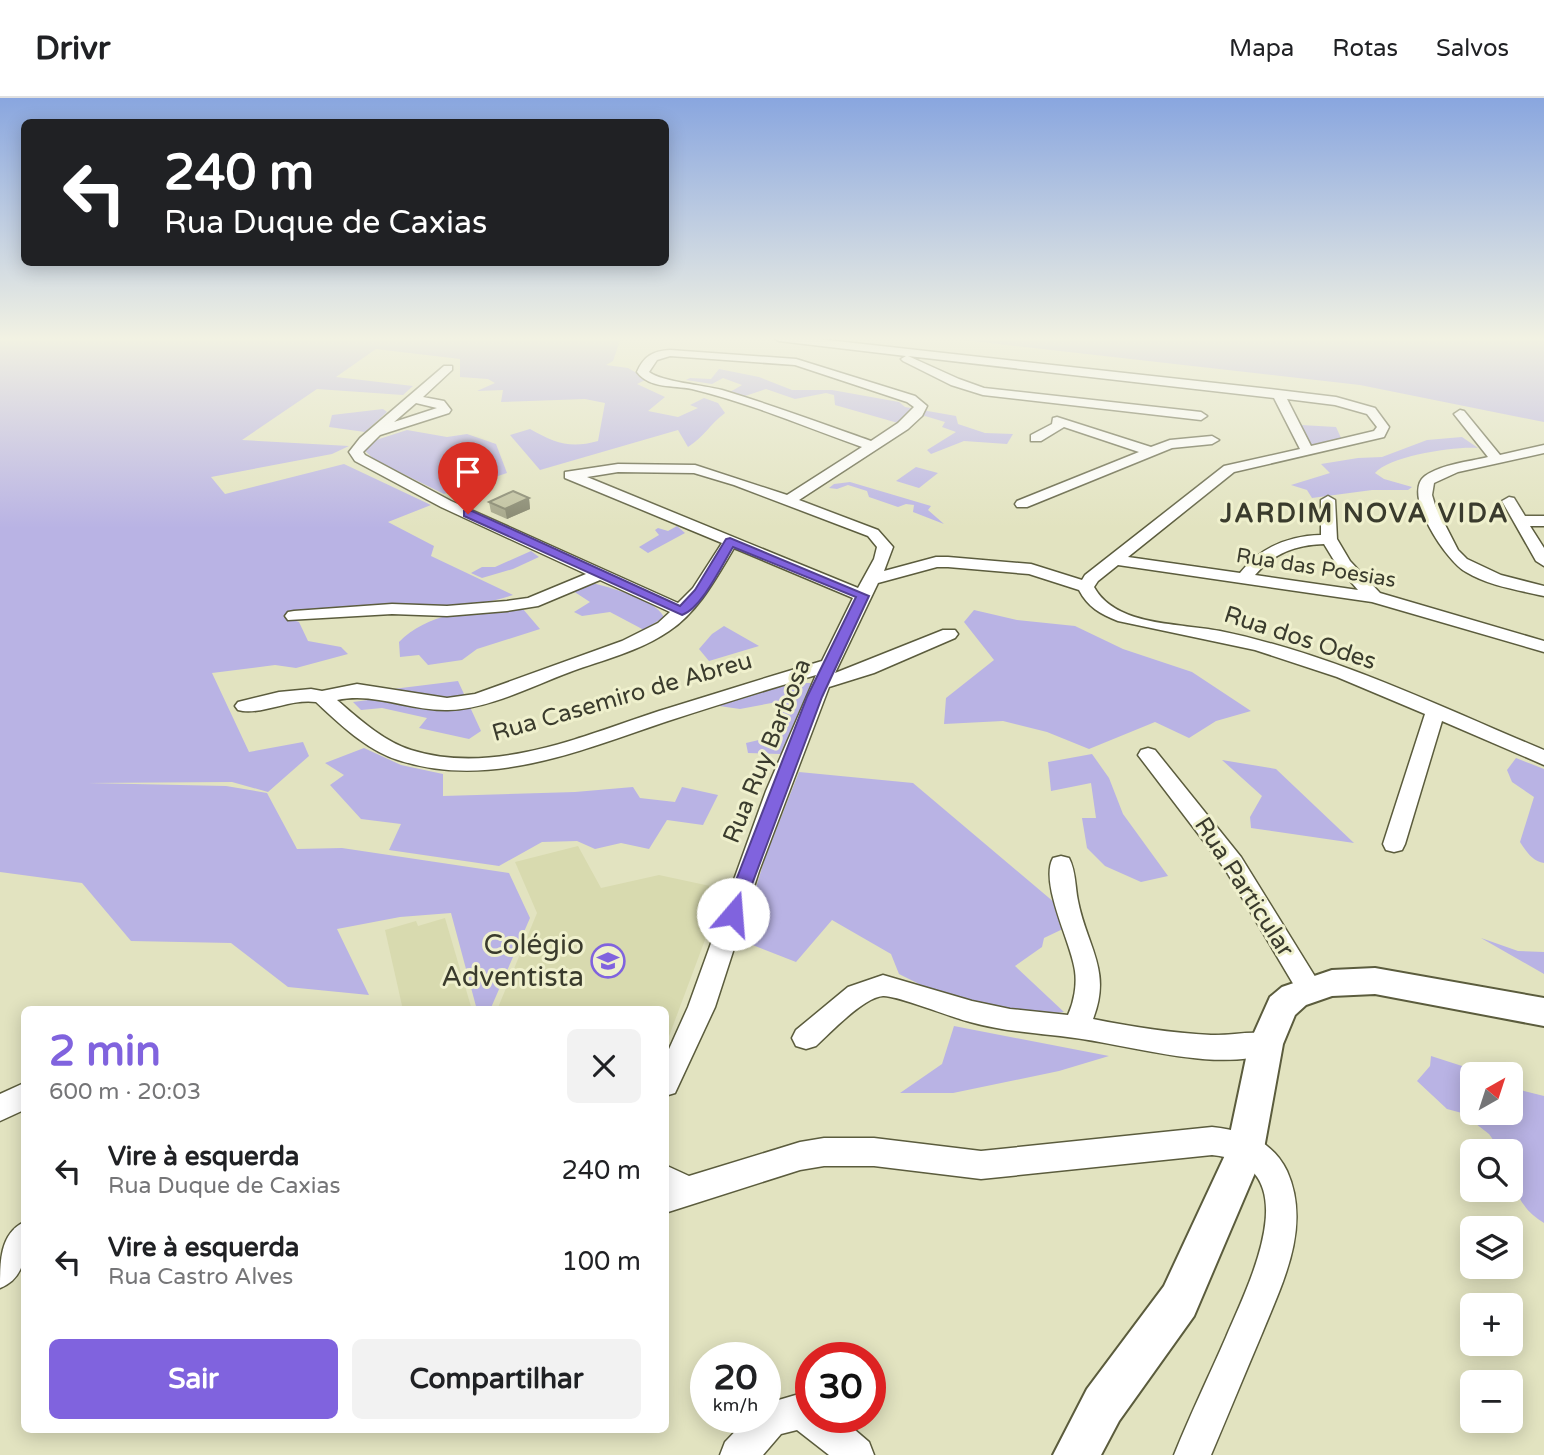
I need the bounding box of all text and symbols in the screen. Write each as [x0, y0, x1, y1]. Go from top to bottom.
text: Drivr [35, 29, 110, 68]
text: Mapa [1229, 34, 1294, 63]
text: Rotas [1332, 34, 1398, 63]
text: Salvos [1436, 34, 1509, 63]
text: 240 m [164, 144, 314, 203]
icon: left [49, 147, 140, 238]
text: Rua Duque de Caxias [164, 204, 487, 242]
pin [438, 442, 498, 514]
icon: arrive [449, 453, 487, 491]
district label: JARDIM NOVA VIDA [1219, 498, 1510, 529]
street label: Rua das Poesias [1234, 543, 1398, 593]
street label: Rua dos Odes [1220, 600, 1380, 676]
street label: Rua Casemiro de Abreu [489, 646, 755, 748]
street label: Rua Ruy Barbosa [717, 655, 817, 847]
street label: Rua Particular [1188, 812, 1300, 963]
position arrow [696, 877, 770, 951]
place label: Colégio Adventista [441, 928, 584, 994]
school or university icon: Colégio Adventista [589, 942, 627, 980]
text: 2 min [49, 1026, 161, 1077]
button: close [567, 1029, 641, 1103]
north arrow [1460, 1062, 1522, 1125]
map controls [1460, 1062, 1523, 1433]
text: 600 m · 20:03 [49, 1078, 201, 1106]
button: search [1460, 1139, 1523, 1202]
text: Vire à esquerda [108, 1141, 299, 1172]
icon: left [49, 1152, 87, 1190]
text: 240 m [561, 1155, 641, 1186]
text: Rua Duque de Caxias [108, 1172, 340, 1200]
button: layers [1460, 1216, 1523, 1279]
text: Vire à esquerda [108, 1232, 299, 1263]
icon: left [49, 1243, 87, 1281]
text: 100 m [561, 1246, 641, 1277]
text: Rua Castro Alves [108, 1263, 293, 1291]
button: + [1460, 1293, 1523, 1356]
button: Sair [49, 1339, 338, 1419]
button: Compartilhar [352, 1339, 641, 1419]
speed limit sign: 30 [795, 1342, 886, 1433]
text: 20 [714, 1357, 757, 1399]
button: − [1460, 1370, 1523, 1433]
text: km/h [713, 1394, 758, 1416]

